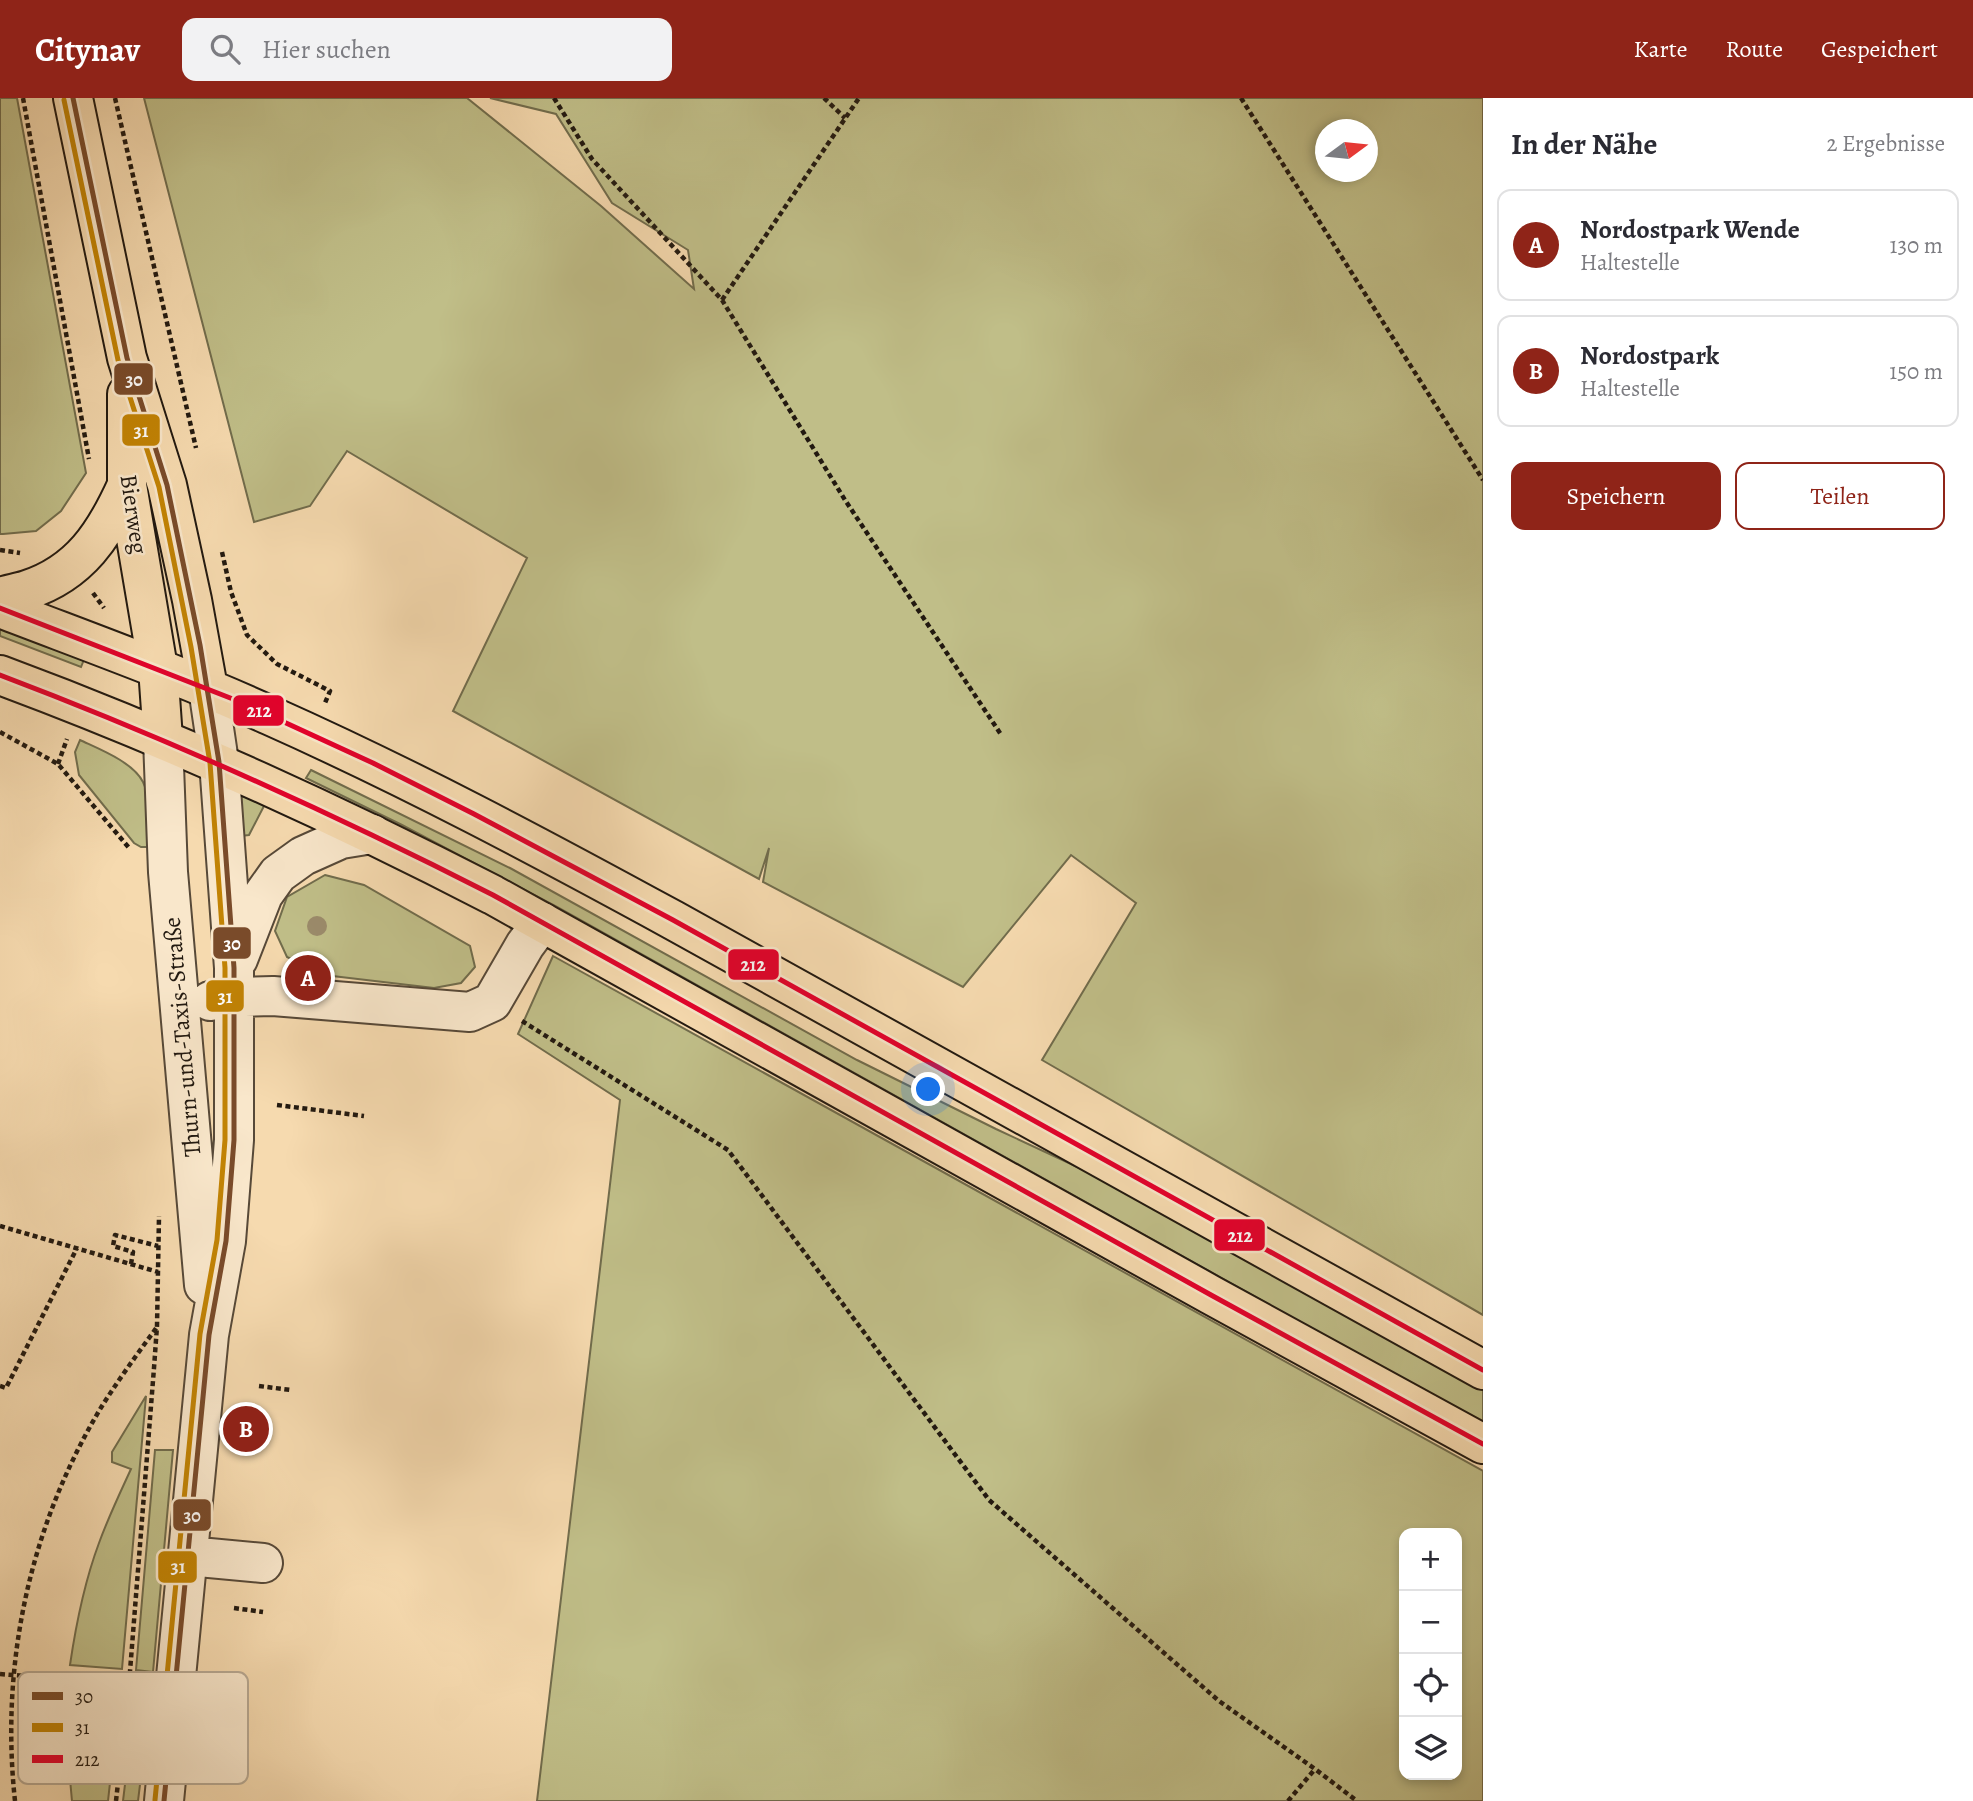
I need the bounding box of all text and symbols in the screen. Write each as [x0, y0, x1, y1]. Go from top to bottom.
search box [182, 18, 672, 81]
text: Citynav [35, 27, 140, 72]
icon: search [206, 30, 244, 68]
text: Hier suchen [262, 32, 391, 67]
text: Karte [1634, 33, 1687, 65]
text: Route [1725, 33, 1783, 65]
text: Gespeichert [1821, 33, 1938, 65]
north arrow [1315, 119, 1378, 182]
text: In der Nähe [1511, 124, 1657, 164]
text: 2 Ergebnisse [1826, 128, 1945, 159]
text: Nordostpark Wende [1580, 212, 1800, 247]
text: A [1529, 230, 1543, 261]
text: 130 m [1890, 230, 1943, 261]
text: Haltestelle [1580, 247, 1680, 278]
text: Nordostpark [1580, 338, 1719, 373]
text: B [1529, 356, 1543, 387]
text: 150 m [1889, 356, 1943, 387]
line badge: 30 [113, 362, 154, 396]
text: 30 [125, 367, 143, 393]
text: Haltestelle [1580, 373, 1680, 404]
line badge: 31 [121, 413, 161, 447]
text: 31 [134, 418, 149, 444]
button: Speichern [1511, 462, 1721, 530]
button: Teilen [1735, 462, 1945, 530]
street label: Bierweg [113, 472, 155, 556]
line badge: 212 [232, 694, 285, 727]
text: 212 [246, 698, 272, 724]
street label: Thurn-und-Taxis-Straße [156, 916, 208, 1158]
line badge: 30 [212, 926, 252, 960]
text: 30 [223, 931, 241, 957]
line badge: 212 [727, 948, 780, 981]
pin: A [285, 952, 331, 1004]
text: 212 [740, 952, 766, 978]
line badge: 31 [205, 979, 245, 1013]
text: 31 [218, 984, 233, 1010]
your location [911, 1072, 945, 1106]
line badge: 212 [1213, 1218, 1266, 1252]
text: 212 [1227, 1223, 1253, 1249]
pin: B [223, 1403, 269, 1455]
line badge: 30 [172, 1498, 212, 1532]
text: 30 [183, 1503, 201, 1529]
map controls [1399, 1528, 1462, 1780]
button: + [1399, 1528, 1462, 1591]
line badge: 31 [157, 1550, 198, 1584]
text: 31 [171, 1554, 186, 1580]
button: − [1399, 1591, 1462, 1654]
button: locate [1399, 1654, 1462, 1717]
legend [18, 1672, 248, 1784]
text: 30 [75, 1684, 93, 1710]
text: 31 [75, 1715, 90, 1741]
button: layers [1399, 1717, 1462, 1780]
text: 212 [75, 1747, 100, 1773]

